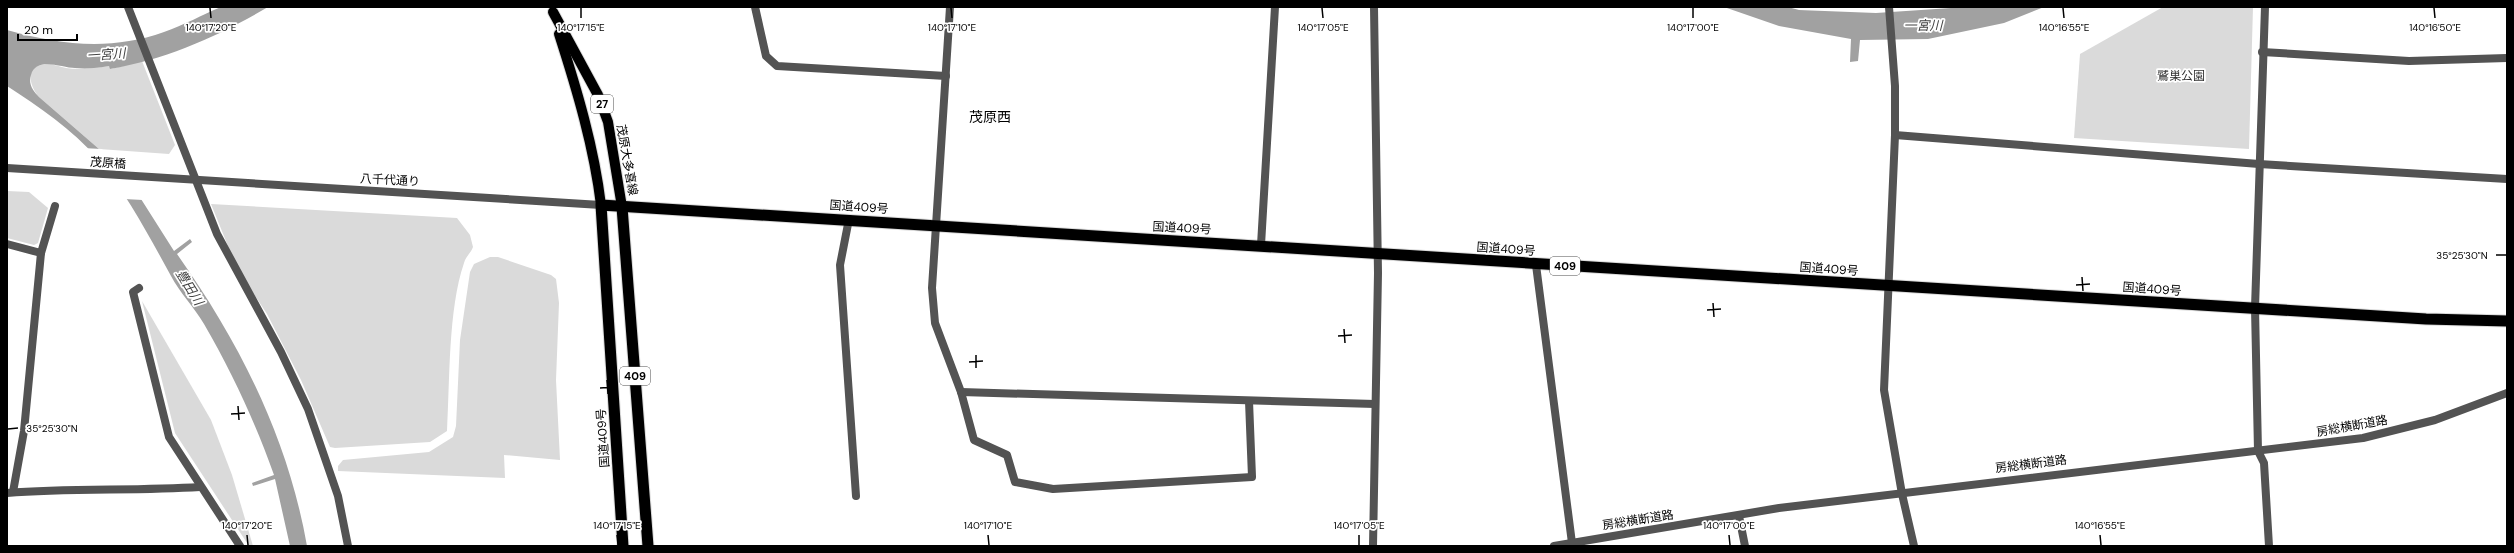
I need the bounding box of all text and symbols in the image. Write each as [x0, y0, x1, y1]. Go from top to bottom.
scale bar [18, 16, 77, 42]
water label: 一宮川 [1903, 17, 1944, 34]
text: 140°17'20"E [186, 21, 237, 34]
text: 140°17'15"E [557, 21, 605, 34]
text: 140°17'10"E [928, 21, 977, 34]
text: 140°17'05"E [1297, 21, 1349, 34]
text: 140°17'00"E [1667, 21, 1719, 34]
text: 140°16'55"E [2039, 21, 2090, 34]
text: 140°16'50"E [2409, 21, 2461, 34]
text: 20 m [24, 22, 53, 38]
water label: 一宮川 [86, 45, 128, 64]
park label: 鷲巣公園 [2157, 68, 2205, 84]
road number: 27 [591, 95, 613, 113]
district label: 茂原西 [969, 108, 1011, 126]
street label: 茂原大多喜線 [613, 123, 641, 197]
street label: 茂原橋 [89, 154, 127, 172]
street label: 八千代通り [360, 170, 420, 190]
street label: 国道409号 [829, 197, 889, 217]
street label: 国道409号 [1152, 218, 1212, 238]
street label: 国道409号 [1476, 239, 1536, 259]
text: 35°25'30"N [2436, 249, 2488, 262]
road number: 409 [1550, 257, 1580, 275]
street label: 国道409号 [1799, 259, 1859, 279]
water label: 豊田川 [172, 266, 208, 310]
street label: 国道409号 [2122, 279, 2182, 299]
road number: 409 [620, 367, 650, 385]
street label: 国道409号 [593, 408, 613, 468]
street label: 房総横断道路 [2315, 412, 2389, 440]
text: 35°25'30"N [26, 422, 78, 435]
street label: 房総横断道路 [1994, 452, 2068, 476]
street label: 房総横断道路 [1601, 506, 1675, 534]
text: 140°17'20"E [222, 519, 273, 532]
text: 140°17'15"E [593, 519, 641, 532]
text: 140°17'10"E [964, 519, 1013, 532]
text: 140°17'05"E [1333, 519, 1385, 532]
text: 140°17'00"E [1703, 519, 1755, 532]
text: 140°16'55"E [2075, 519, 2126, 532]

